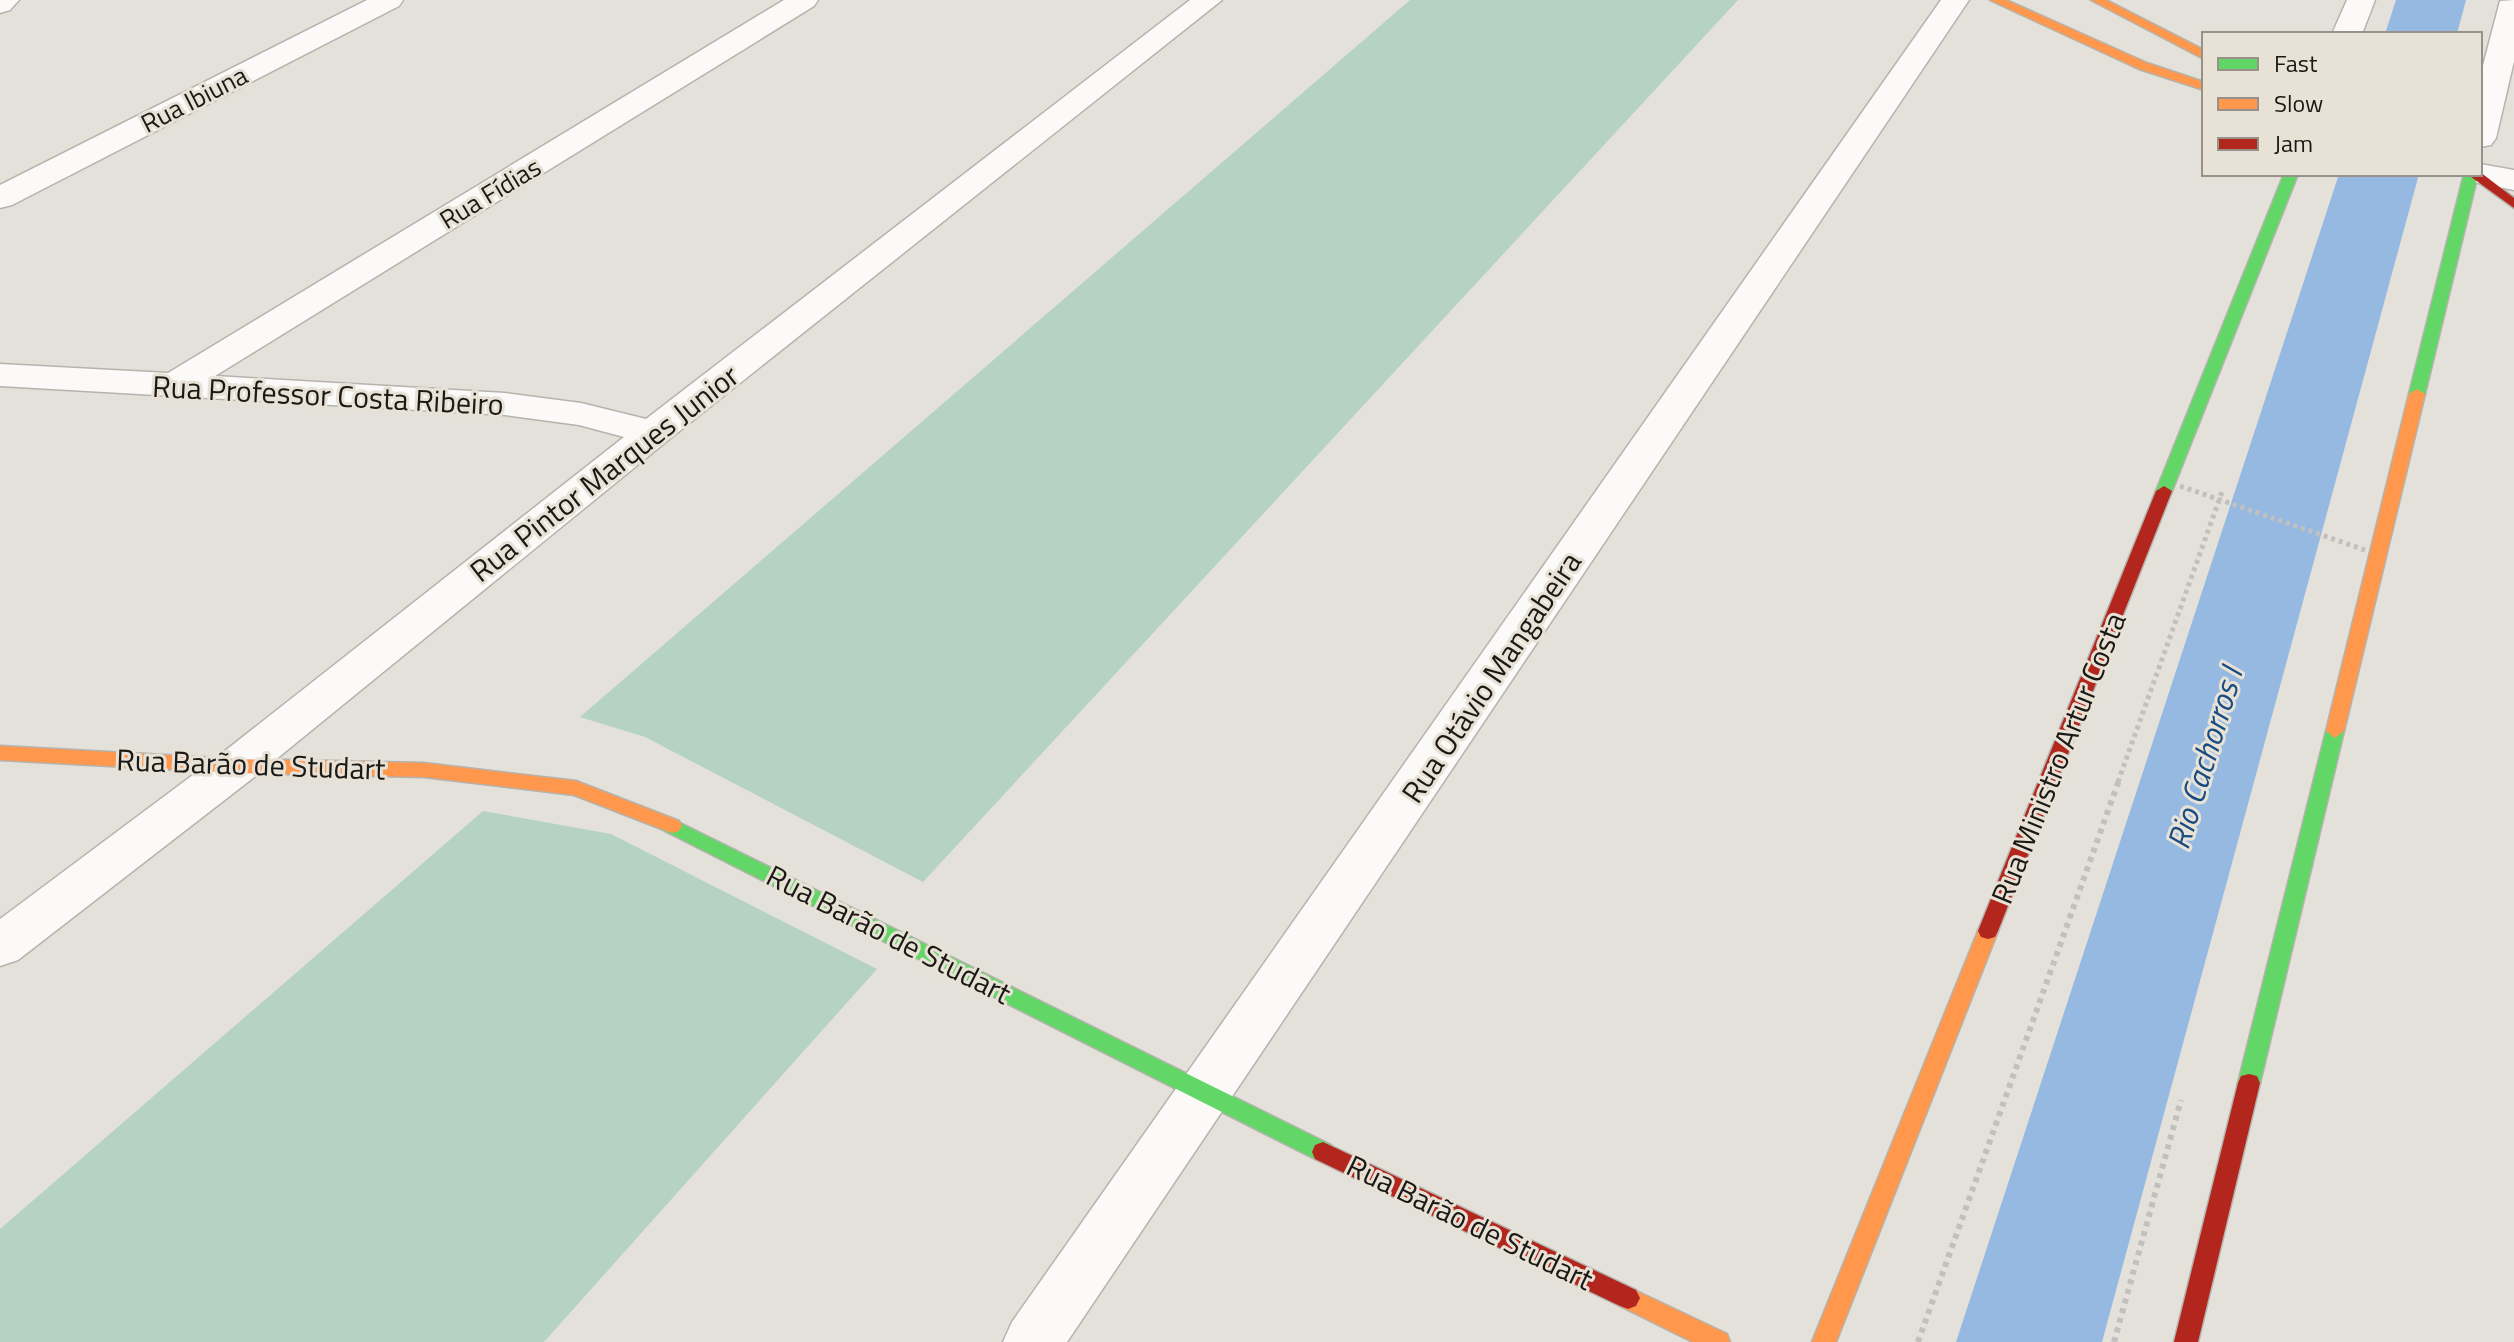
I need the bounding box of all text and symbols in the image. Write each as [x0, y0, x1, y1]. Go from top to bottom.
legend [2202, 32, 2482, 176]
text: Fast [2274, 45, 2318, 81]
street label: Rua Ibiuna [134, 56, 254, 142]
text: Slow [2274, 85, 2323, 121]
text: Jam [2274, 125, 2313, 161]
street label: Rua Fídias [432, 147, 548, 239]
street label: Rua Pintor Marques Junior [459, 353, 749, 593]
street label: Rua Professor Costa Ribeiro [151, 363, 505, 427]
street label: Rua Otávio Mangabeira [1390, 542, 1592, 812]
street label: Rua Ministro Artur Costa [1979, 605, 2137, 911]
water label: Rio Cachorros I [2154, 658, 2255, 855]
street label: Rua Barão de Studart [116, 736, 387, 792]
street label: Rua Barão de Studart [759, 852, 1020, 1016]
street label: Rua Barão de Studart [1339, 1142, 1601, 1302]

